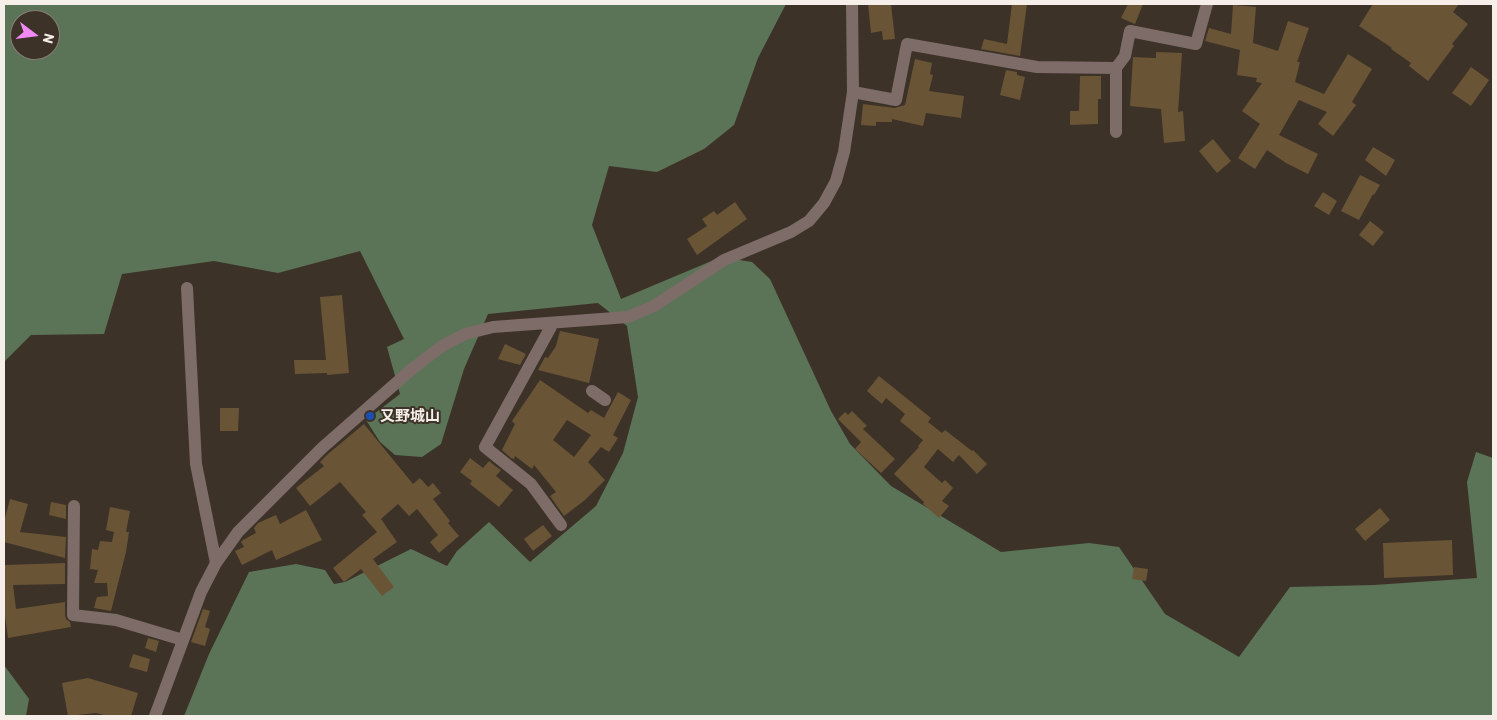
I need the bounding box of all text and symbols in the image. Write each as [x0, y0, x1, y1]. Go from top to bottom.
north arrow [10, 10, 60, 60]
text: N [40, 32, 58, 45]
place label: 又野城山 [380, 407, 440, 425]
marker: 又野城山 [364, 410, 376, 422]

